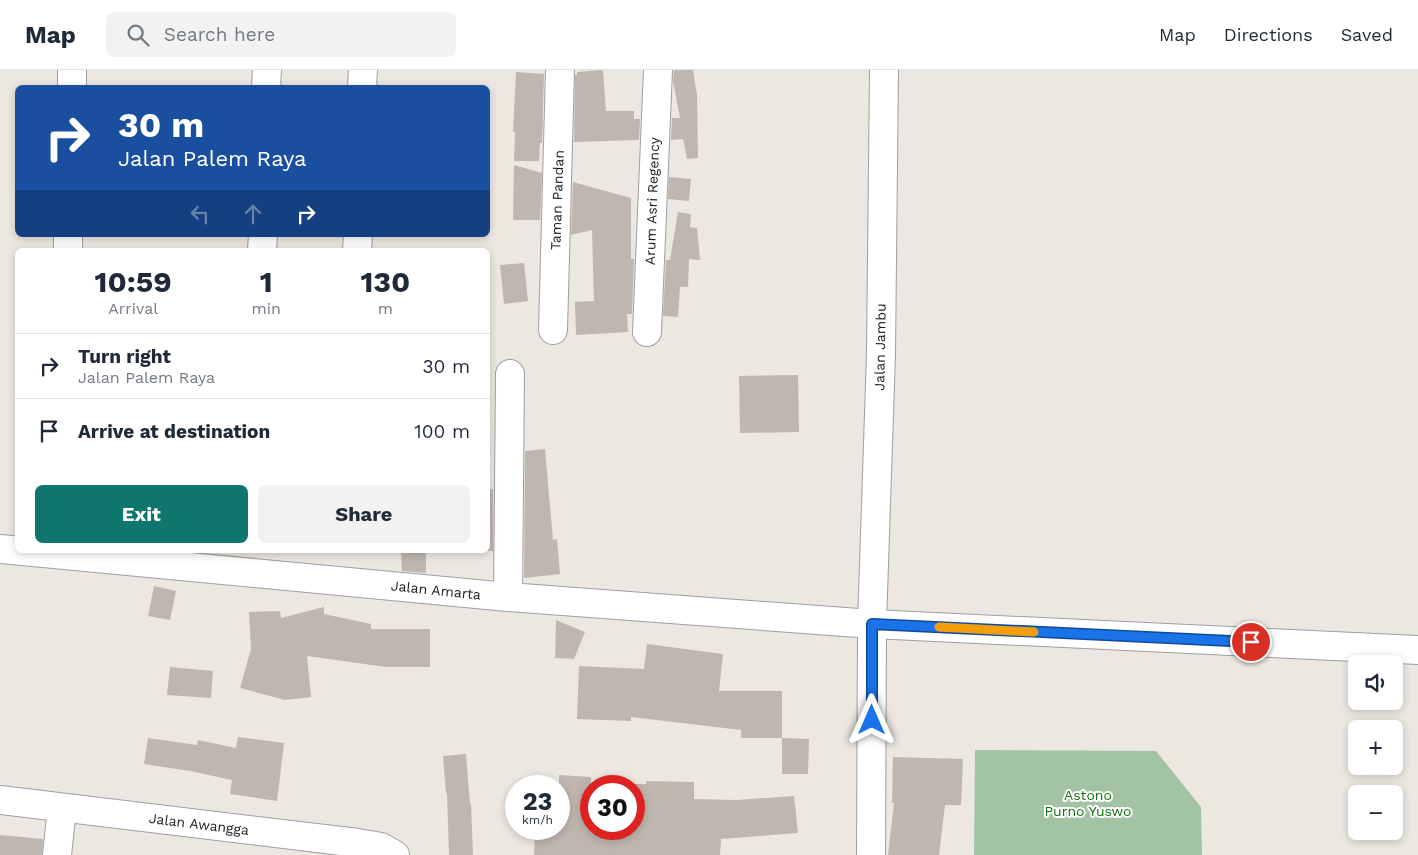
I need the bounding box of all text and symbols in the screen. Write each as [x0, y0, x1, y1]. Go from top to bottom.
search box [106, 12, 456, 57]
text: Map [25, 21, 76, 49]
icon: search [124, 21, 152, 49]
text: Search here [164, 23, 275, 46]
text: Map [1159, 24, 1196, 45]
text: Directions [1224, 24, 1313, 45]
text: Saved [1341, 24, 1393, 45]
text: 30 m [118, 104, 204, 146]
icon: right [35, 105, 100, 170]
street label: Arum Asri Regency [642, 136, 662, 265]
text: Jalan Palem Raya [118, 146, 307, 171]
street label: Taman Pandan [547, 150, 567, 250]
icon: left [186, 200, 214, 228]
icon: ahead [239, 200, 267, 228]
icon: right [292, 200, 320, 228]
text: 10:59 [95, 264, 172, 299]
text: 1 [260, 264, 273, 299]
text: 130 [360, 264, 410, 299]
text: Arrival [108, 299, 158, 318]
text: min [251, 299, 281, 318]
text: m [378, 299, 393, 318]
street label: Jalan Jambu [871, 303, 889, 391]
text: Turn right [78, 345, 171, 368]
icon: right [35, 352, 63, 380]
text: 30 m [423, 355, 470, 378]
text: Jalan Palem Raya [78, 368, 215, 387]
icon: arrive [35, 417, 63, 445]
text: Arrive at destination [78, 420, 270, 443]
text: 100 m [414, 420, 470, 443]
button: Exit [35, 485, 248, 543]
button: Share [258, 485, 470, 543]
street label: Jalan Amarta [390, 577, 482, 603]
pin [1230, 621, 1272, 663]
icon: arrive [1237, 628, 1265, 656]
map controls [1348, 655, 1403, 840]
button: sound [1348, 655, 1403, 710]
position arrow [845, 693, 897, 745]
button: + [1348, 720, 1403, 775]
speed limit sign: 30 [580, 775, 645, 840]
button: − [1348, 785, 1403, 840]
text: 23 [523, 787, 552, 816]
park label: Astono Purno Yuswo [1045, 787, 1131, 819]
street label: Jalan Awangga [148, 810, 250, 838]
text: km/h [522, 813, 553, 827]

